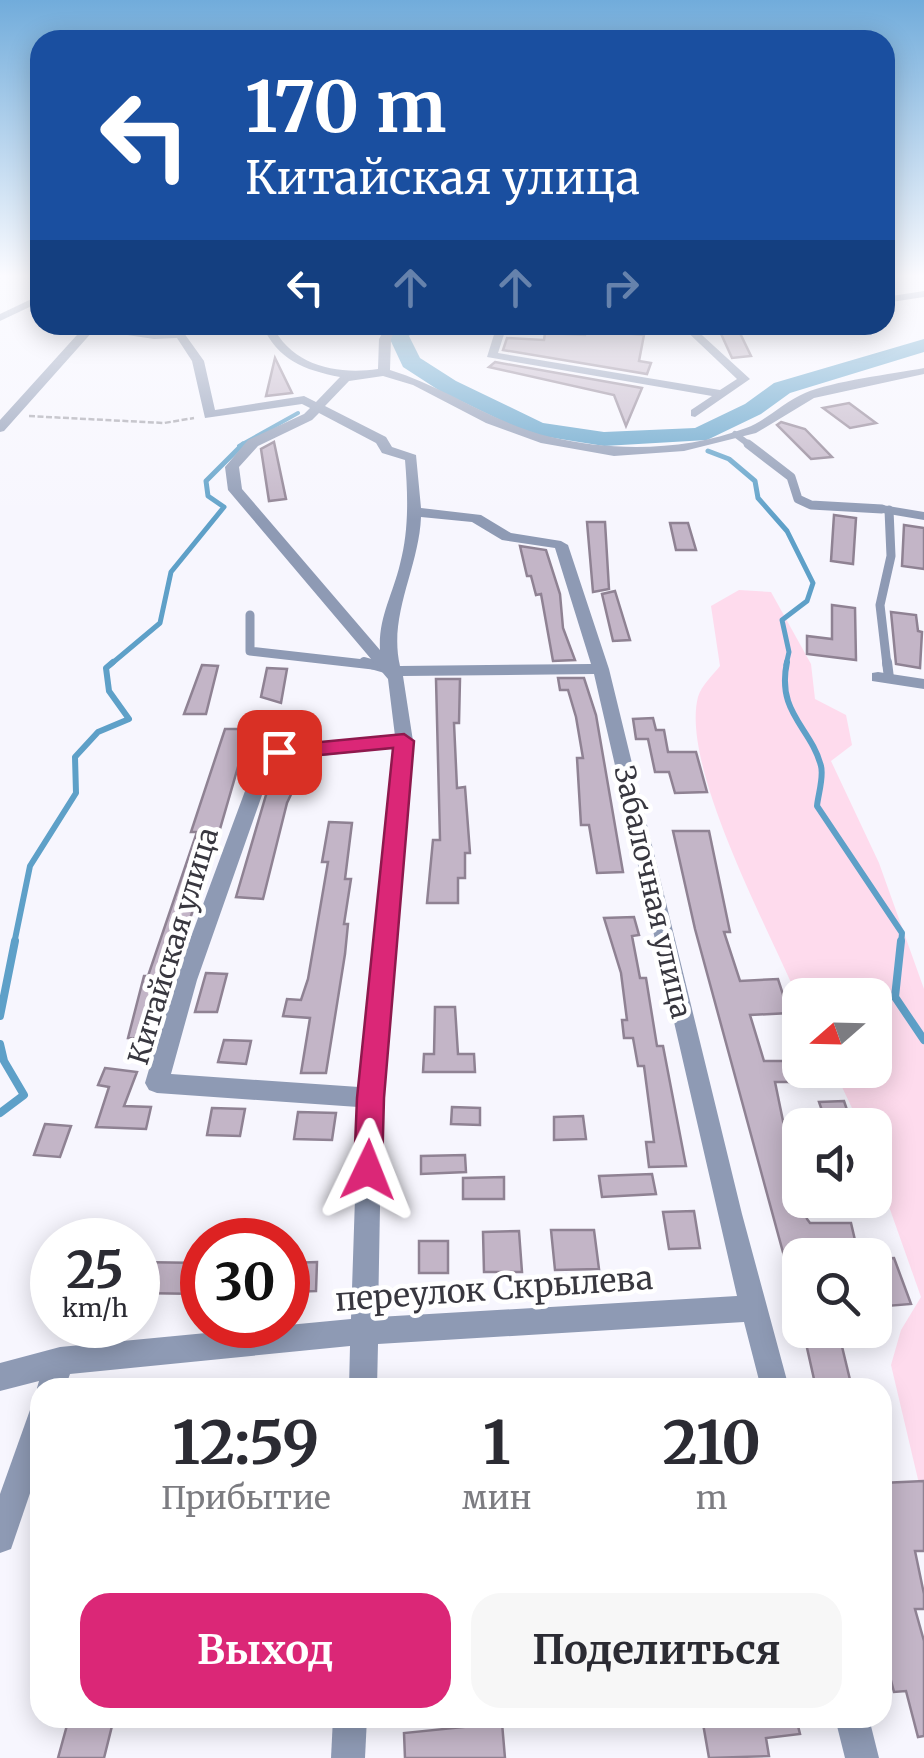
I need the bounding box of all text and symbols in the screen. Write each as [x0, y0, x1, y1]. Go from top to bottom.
text: 170 m [245, 63, 446, 151]
icon: left [80, 70, 210, 200]
text: Китайская улица [245, 150, 640, 206]
icon: left [278, 260, 333, 315]
icon: ahead [383, 260, 438, 315]
icon: ahead [488, 260, 543, 315]
icon: right [593, 260, 648, 315]
pin [237, 710, 322, 795]
icon: arrive [252, 725, 307, 780]
street label: Забалочная улица [606, 762, 700, 1022]
street label: Китайская улица [120, 823, 226, 1069]
north arrow [782, 978, 892, 1088]
map controls [782, 978, 892, 1348]
button: sound [782, 1108, 892, 1218]
position arrow [316, 1118, 420, 1222]
speed limit sign: 30 [180, 1218, 310, 1348]
button: search [782, 1238, 892, 1348]
text: 25 [66, 1239, 124, 1302]
street label: переулок Скрылева [334, 1258, 654, 1320]
text: km/h [62, 1292, 128, 1324]
text: 12:59 [172, 1405, 319, 1480]
text: 1 [483, 1405, 511, 1480]
text: 210 [662, 1405, 761, 1480]
text: Прибытие [161, 1478, 331, 1518]
text: мин [462, 1478, 532, 1518]
text: m [696, 1478, 728, 1518]
button: Выход [80, 1593, 451, 1708]
button: Поделиться [471, 1593, 842, 1708]

